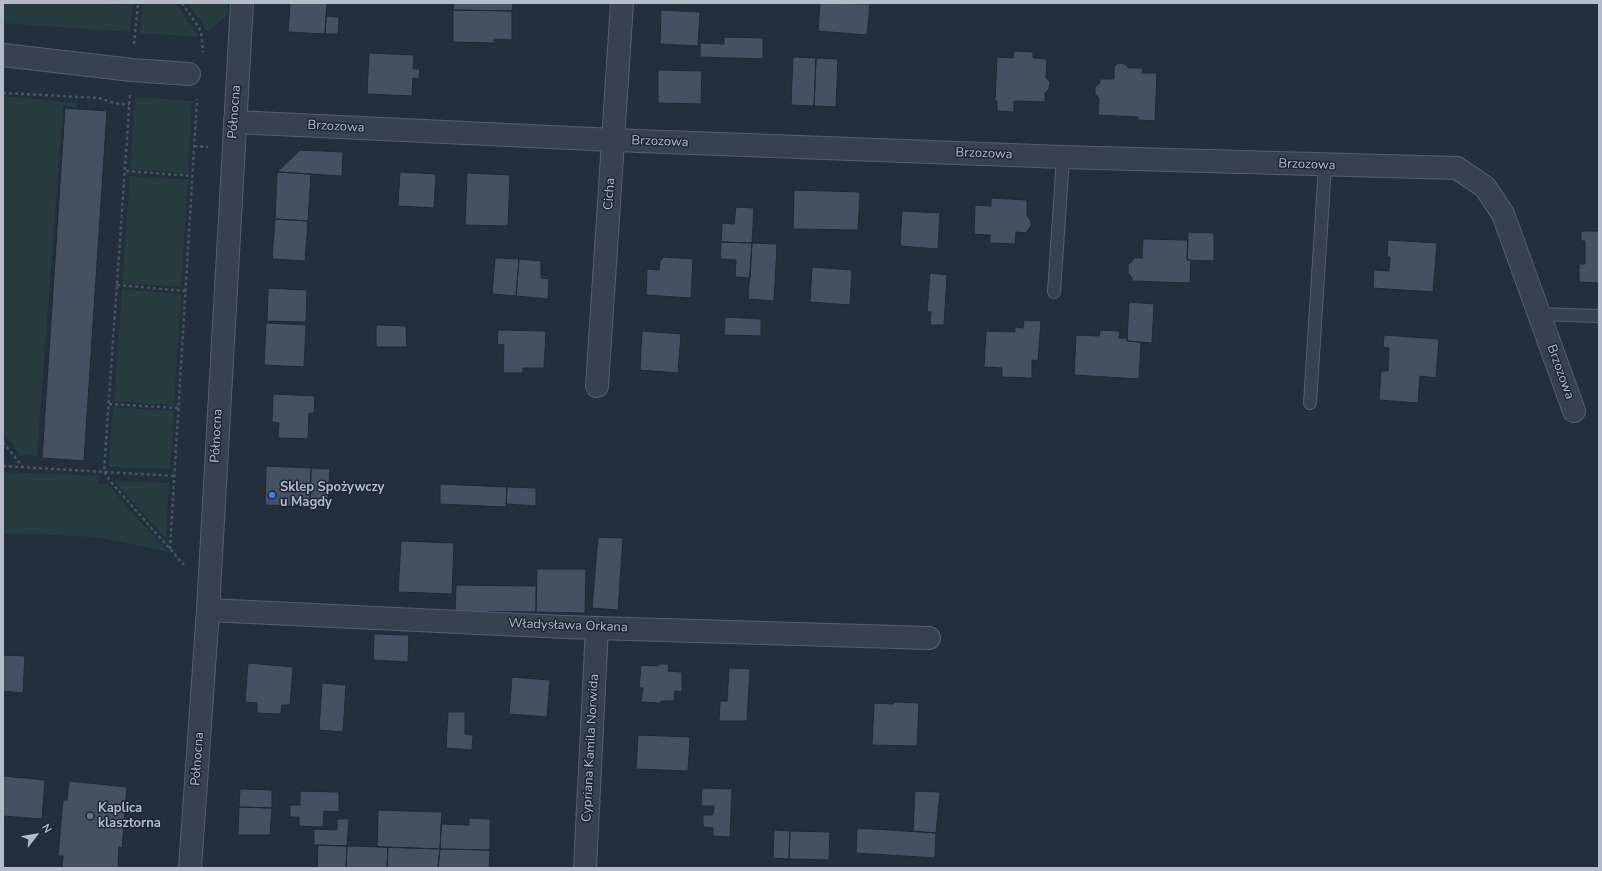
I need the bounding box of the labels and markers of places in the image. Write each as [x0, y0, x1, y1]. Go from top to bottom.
place label: Sklep Spożywczy u Magdy [280, 480, 384, 511]
marker: Sklep Spożywczy u Magdy [267, 490, 277, 500]
place label: Kaplica klasztorna [98, 801, 161, 832]
marker: Kaplica klasztorna [85, 811, 95, 821]

